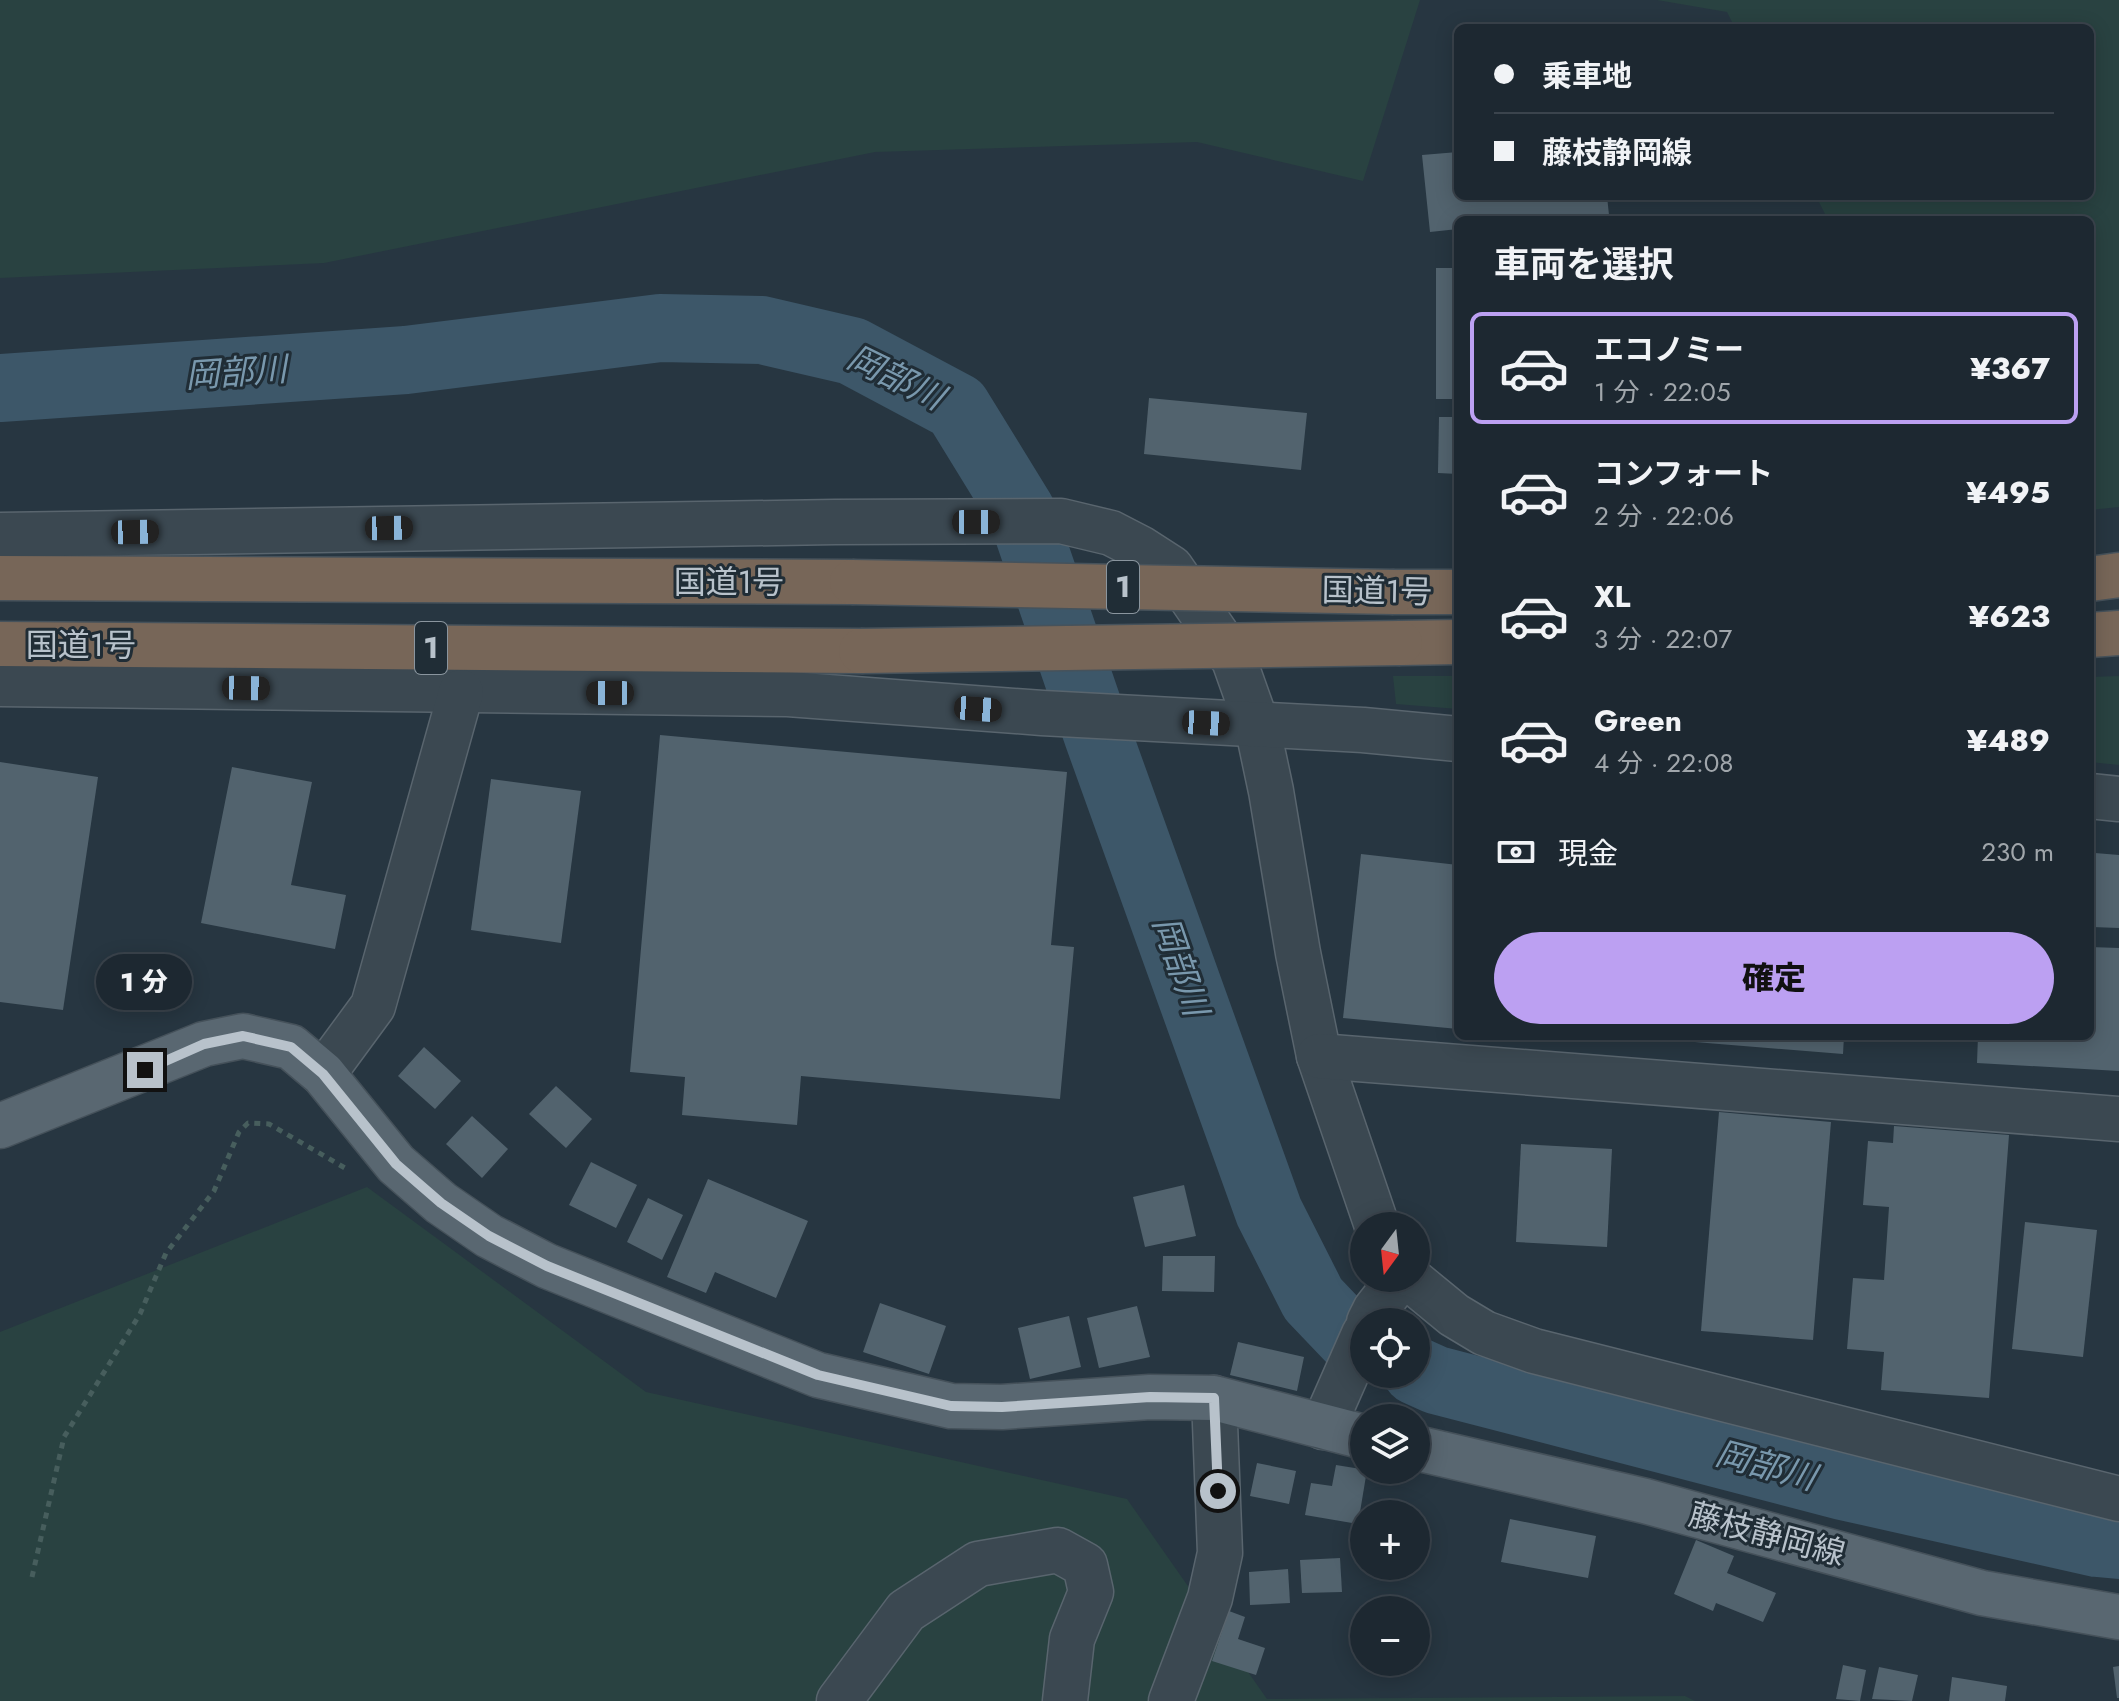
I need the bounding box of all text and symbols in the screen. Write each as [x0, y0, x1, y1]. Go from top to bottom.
text: 乗車地 [1542, 54, 1632, 97]
text: 藤枝静岡線 [1542, 131, 1692, 174]
text: 車両を選択 [1494, 238, 1674, 290]
text: エコノミー [1594, 328, 1744, 371]
icon: car [1498, 332, 1570, 404]
water label: 岡部川 [839, 333, 955, 423]
water label: 岡部川 [183, 344, 292, 400]
text: ¥367 [1970, 347, 2050, 390]
text: 1 分 · 22:05 [1594, 373, 1731, 411]
text: コンフォート [1594, 452, 1773, 495]
icon: car [1498, 456, 1570, 528]
text: ¥495 [1966, 471, 2050, 514]
text: 2 分 · 22:06 [1594, 497, 1734, 535]
car [952, 510, 1000, 534]
car [365, 516, 413, 540]
car [111, 520, 159, 544]
street label: 国道1号 [674, 559, 784, 605]
road number: 1 [1107, 561, 1139, 613]
street label: 国道1号 [1321, 567, 1433, 615]
text: XL [1594, 575, 1630, 618]
icon: car [1498, 580, 1570, 652]
text: ¥623 [1968, 595, 2050, 638]
text: 3 分 · 22:07 [1594, 620, 1732, 658]
street label: 国道1号 [26, 622, 136, 668]
road number: 1 [415, 622, 447, 674]
car [222, 676, 270, 700]
car [586, 681, 634, 705]
car [953, 695, 1003, 723]
text: Green [1594, 699, 1682, 742]
icon: car [1498, 704, 1570, 776]
car [1181, 710, 1231, 736]
text: ¥489 [1967, 719, 2050, 762]
text: 4 分 · 22:08 [1594, 744, 1734, 782]
icon: cash [1494, 830, 1538, 874]
text: 現金 [1558, 832, 1618, 875]
text: 230 m [1981, 833, 2054, 871]
water label: 岡部川 [1141, 910, 1221, 1025]
button: 確定 [1494, 932, 2054, 1024]
callout: 1 分 [97, 954, 193, 1010]
text: 1 分 [120, 963, 168, 1001]
route end [127, 1052, 163, 1088]
north arrow [1350, 1212, 1430, 1292]
map controls [1350, 1212, 1430, 1676]
button: locate [1350, 1308, 1430, 1388]
button: layers [1350, 1404, 1430, 1484]
water label: 岡部川 [1710, 1429, 1824, 1503]
route start [1200, 1473, 1236, 1509]
street label: 藤枝静岡線 [1684, 1491, 1850, 1577]
button: + [1350, 1500, 1430, 1580]
button: − [1350, 1596, 1430, 1676]

